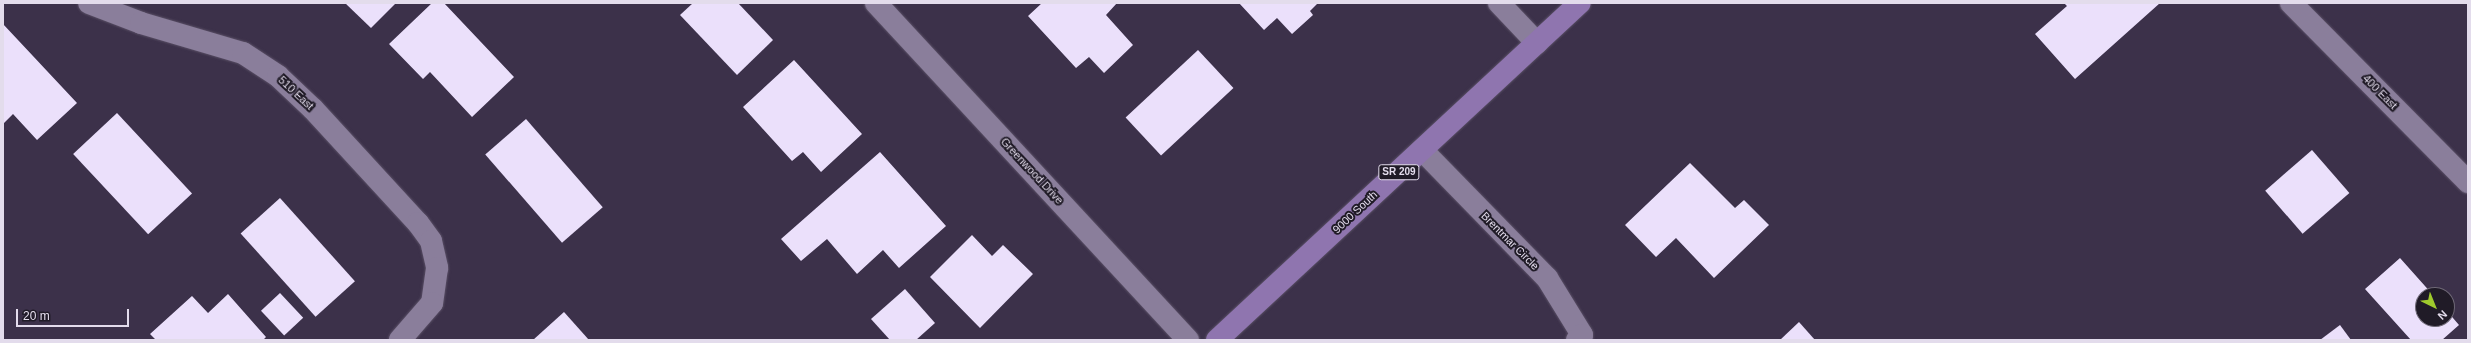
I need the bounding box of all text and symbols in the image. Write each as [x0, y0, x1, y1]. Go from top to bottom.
street label: 400 East [2360, 72, 2400, 112]
street label: 510 East [276, 73, 316, 113]
street label: Greenwood Drive [998, 135, 1066, 207]
road number: SR 209 [1378, 164, 1420, 180]
street label: 9000 South [1330, 188, 1380, 236]
street label: Brentmar Circle [1478, 209, 1542, 273]
north arrow [2415, 287, 2455, 327]
scale bar [18, 301, 131, 327]
text: N [2436, 308, 2450, 322]
text: 20 m [23, 309, 50, 323]

